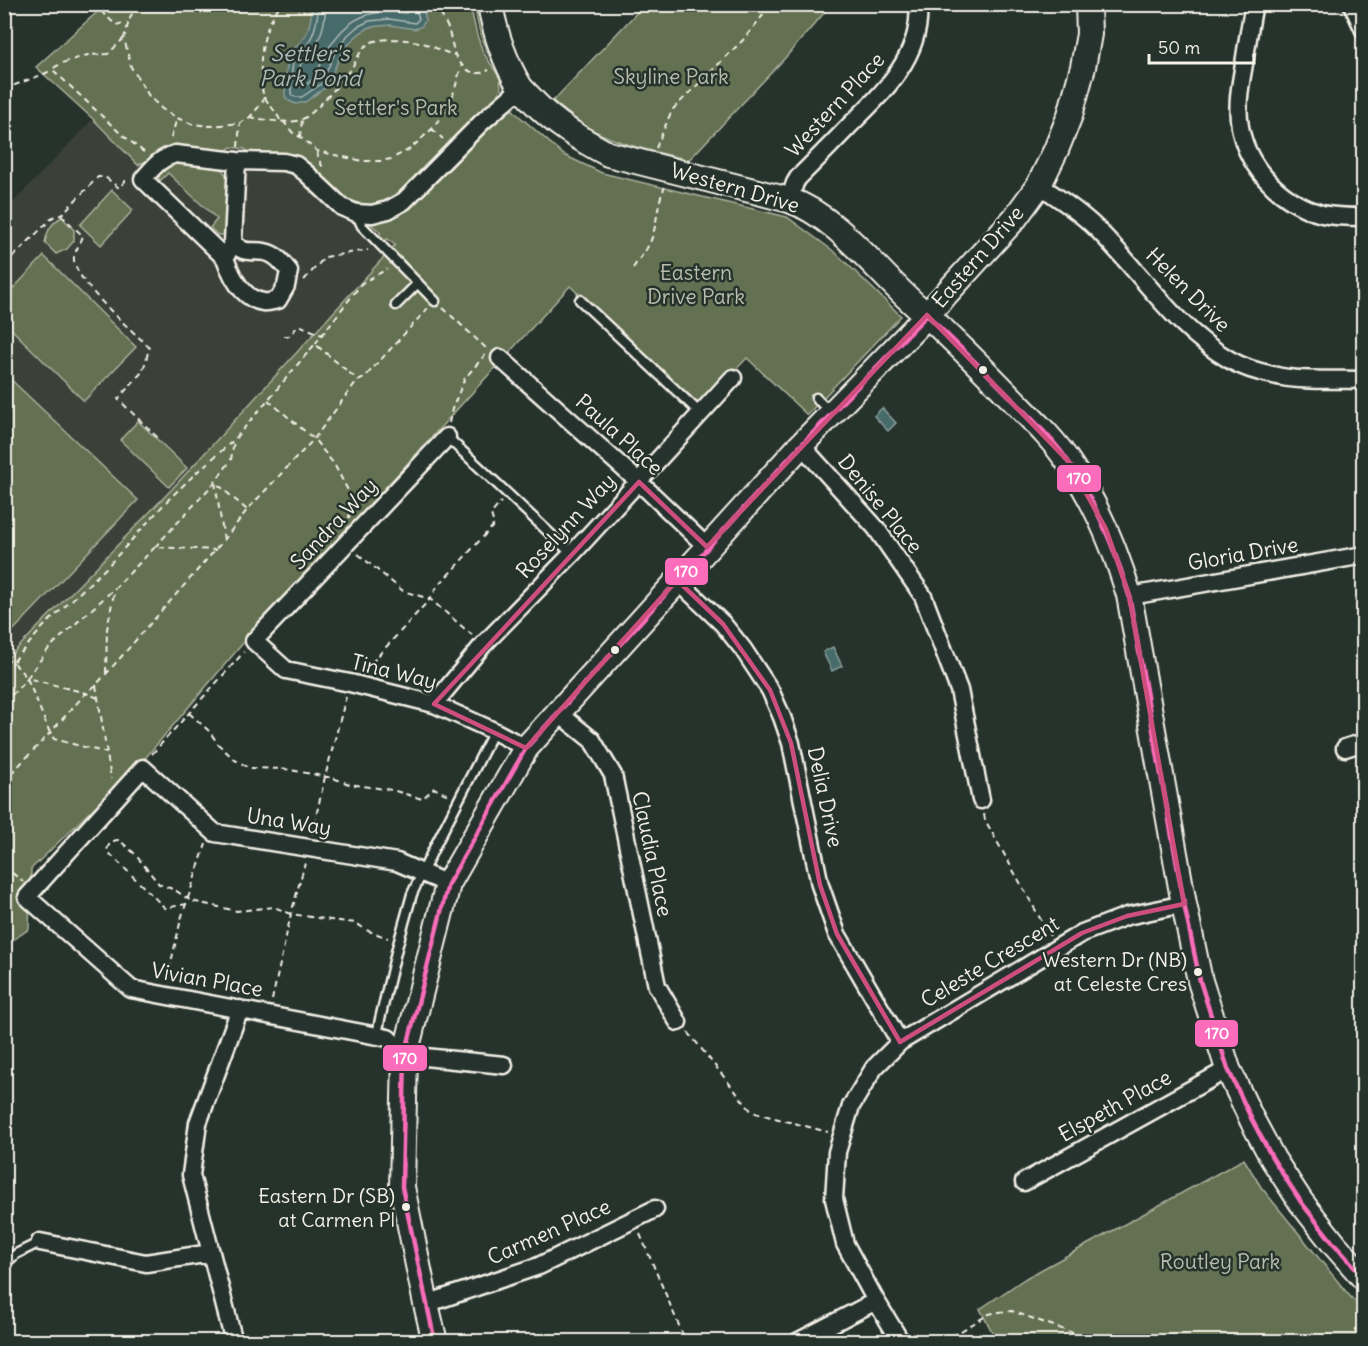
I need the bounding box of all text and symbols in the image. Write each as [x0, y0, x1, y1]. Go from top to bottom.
scale bar [1149, 27, 1254, 65]
text: 50 m [1158, 36, 1200, 59]
water label: Settler's Park Pond [259, 39, 364, 92]
street label: Western Place [779, 46, 890, 163]
park label: Skyline Park [613, 63, 729, 90]
park label: Settler's Park [334, 94, 458, 121]
street label: Western Drive [668, 156, 803, 219]
street label: Eastern Drive [926, 200, 1030, 314]
street label: Helen Drive [1140, 242, 1236, 338]
park label: Eastern Drive Park [647, 259, 745, 310]
unlabelled marker [977, 364, 989, 376]
street label: Paula Place [570, 388, 669, 481]
street label: Denise Place [832, 449, 929, 559]
line badge: 170 [1056, 464, 1102, 493]
street label: Roselynn Way [510, 467, 621, 584]
text: 170 [1067, 468, 1091, 488]
street label: Sandra Way [284, 472, 383, 575]
street label: Gloria Drive [1186, 531, 1300, 576]
line badge: 170 [664, 557, 709, 586]
text: 170 [674, 561, 698, 581]
unlabelled marker [609, 644, 621, 656]
street label: Tina Way [349, 648, 440, 695]
street label: Delia Drive [802, 744, 849, 850]
street label: Claudia Place [626, 789, 679, 919]
street label: Una Way [245, 801, 333, 842]
street label: Celeste Crescent [916, 910, 1064, 1013]
place label: Western Dr (NB) at Celeste Cres [1042, 947, 1187, 996]
street label: Vivian Place [149, 956, 265, 1003]
marker: Western Dr (NB) at Celeste Cres [1192, 966, 1204, 978]
line badge: 170 [1194, 1019, 1239, 1048]
text: 170 [1205, 1023, 1229, 1043]
line badge: 170 [382, 1044, 428, 1072]
text: 170 [393, 1048, 417, 1068]
street label: Elspeth Place [1054, 1063, 1176, 1148]
place label: Eastern Dr (SB) at Carmen Pl [258, 1183, 395, 1232]
street label: Carmen Place [483, 1192, 615, 1271]
marker: Eastern Dr (SB) at Carmen Pl [400, 1201, 412, 1213]
park label: Routley Park [1160, 1248, 1280, 1275]

